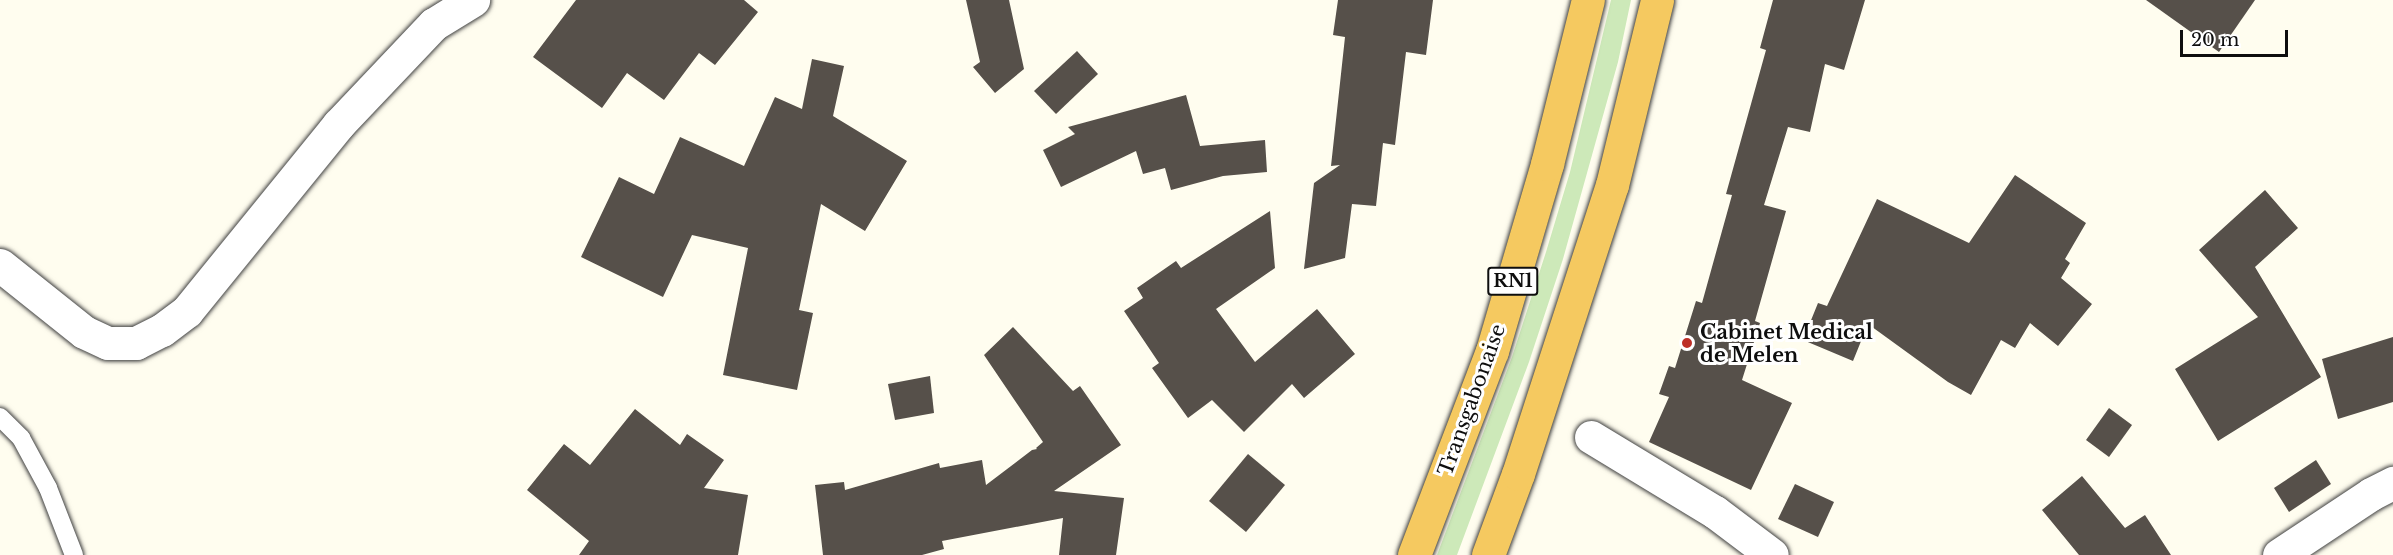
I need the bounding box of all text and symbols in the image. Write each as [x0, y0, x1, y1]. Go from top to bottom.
scale bar [2183, 18, 2291, 56]
text: 20 m [2191, 29, 2239, 51]
road number: RN1 [1486, 266, 1540, 296]
place label: Cabinet Medical de Melen [1700, 320, 1873, 367]
street label: Transgabonaise [1433, 321, 1511, 479]
marker: Cabinet Medical de Melen [1678, 334, 1696, 352]

